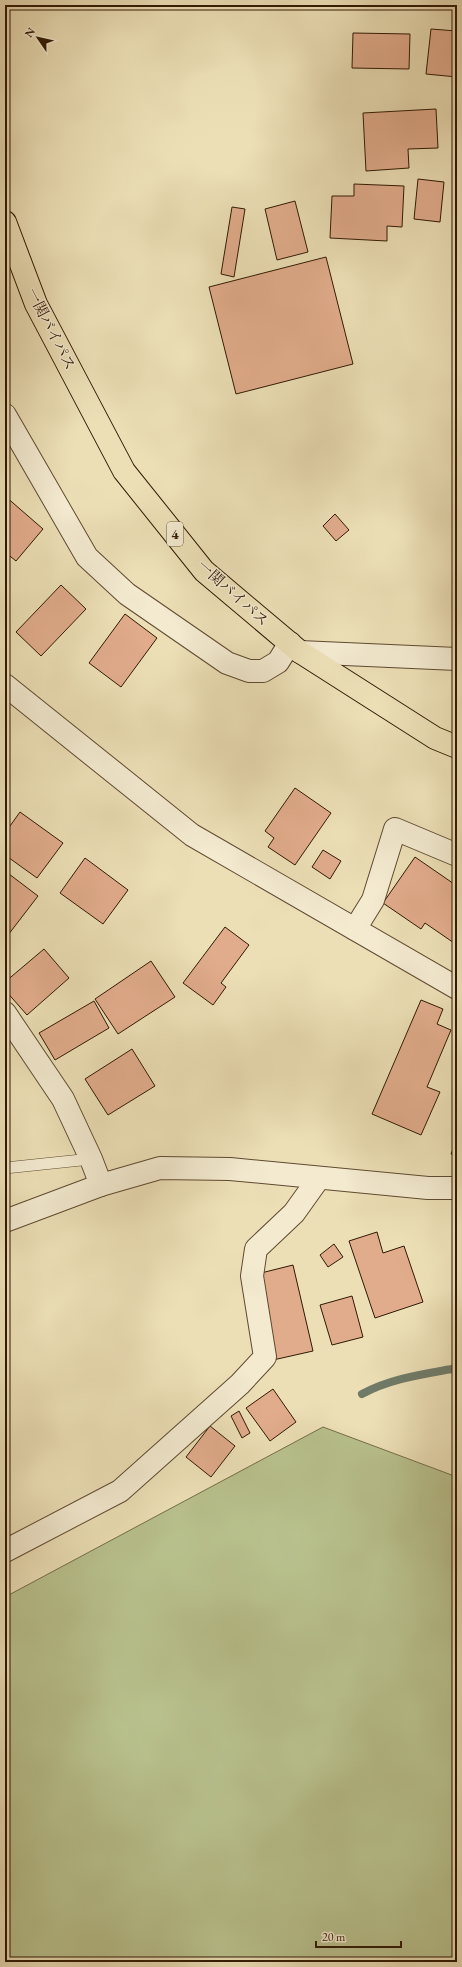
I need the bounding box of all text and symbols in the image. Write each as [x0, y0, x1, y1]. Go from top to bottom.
north arrow [18, 18, 58, 58]
text: N [21, 25, 38, 40]
street label: 一関バイパス [23, 284, 80, 373]
road number: 4 [167, 522, 183, 546]
street label: 一関バイパス [194, 556, 273, 630]
scale bar [316, 1923, 401, 1949]
text: 20 m [322, 1929, 346, 1945]

